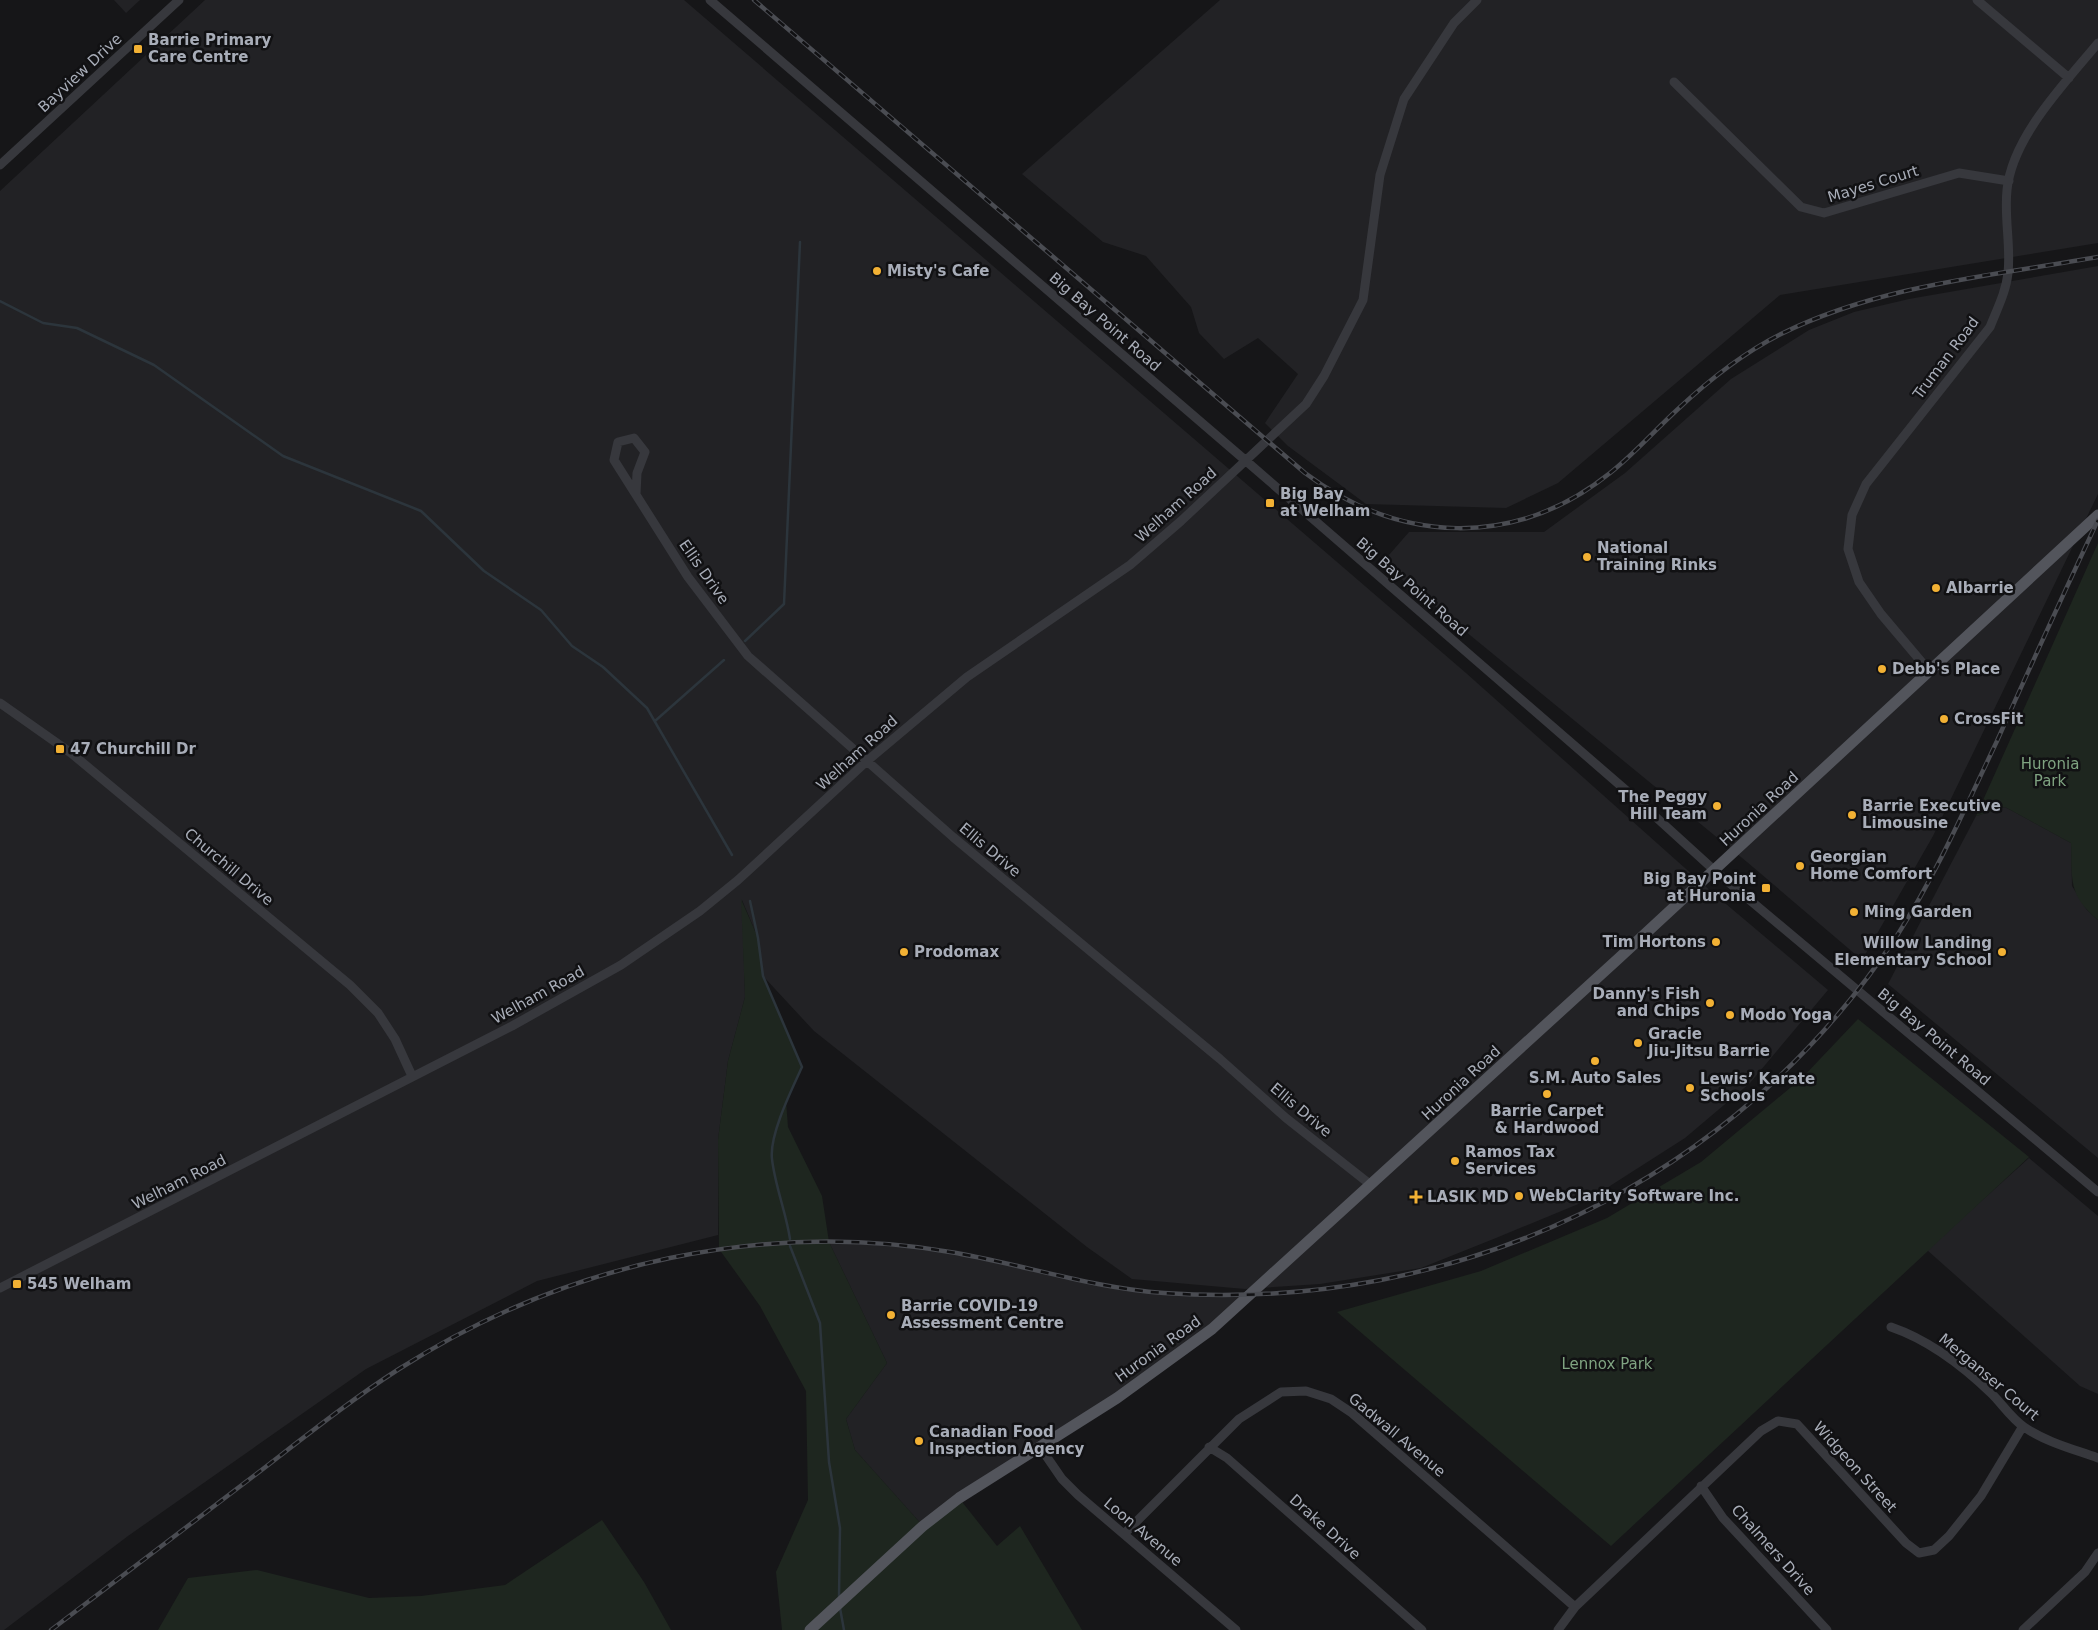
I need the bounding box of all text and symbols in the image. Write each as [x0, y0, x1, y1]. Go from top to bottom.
street label: Bayview Drive [34, 30, 126, 116]
place label: Barrie Primary Care Centre [148, 31, 272, 66]
marker: Barrie Primary Care Centre [132, 43, 144, 55]
street label: Mayes Court [1825, 162, 1921, 206]
place label: Misty's Cafe [887, 262, 990, 280]
marker: Misty's Cafe [871, 265, 883, 277]
street label: Big Bay Point Road [1046, 269, 1164, 375]
street label: Truman Road [1909, 313, 1983, 403]
street label: Welham Road [1132, 464, 1220, 546]
place label: Big Bay at Welham [1280, 485, 1370, 520]
marker: Big Bay at Welham [1264, 497, 1276, 509]
street label: Big Bay Point Road [1353, 534, 1471, 640]
street label: Ellis Drive [675, 536, 733, 608]
place label: National Training Rinks [1597, 539, 1717, 574]
marker: National Training Rinks [1581, 551, 1593, 563]
place label: Albarrie [1946, 579, 2014, 597]
marker: Albarrie [1930, 582, 1942, 594]
place label: Debb's Place [1892, 660, 2000, 678]
marker: Debb's Place [1876, 663, 1888, 675]
place label: CrossFit [1954, 710, 2023, 728]
street label: Welham Road [813, 712, 901, 794]
marker: CrossFit [1938, 713, 1950, 725]
place label: 47 Churchill Dr [70, 740, 197, 758]
marker: 47 Churchill Dr [54, 743, 66, 755]
park label: Huronia Park [2021, 755, 2079, 790]
street label: Huronia Road [1716, 768, 1802, 850]
place label: The Peggy Hill Team [1618, 788, 1707, 823]
place label: Barrie Executive Limousine [1862, 797, 2001, 832]
marker: The Peggy Hill Team [1711, 800, 1723, 812]
marker: Barrie Executive Limousine [1846, 809, 1858, 821]
street label: Ellis Drive [956, 819, 1024, 881]
street label: Churchill Drive [181, 825, 277, 909]
place label: Georgian Home Comfort [1810, 848, 1932, 883]
marker: Georgian Home Comfort [1794, 860, 1806, 872]
place label: Big Bay Point at Huronia [1643, 870, 1756, 905]
marker: Big Bay Point at Huronia [1760, 882, 1772, 894]
place label: Ming Garden [1864, 903, 1972, 921]
marker: Ming Garden [1848, 906, 1860, 918]
place label: Tim Hortons [1602, 933, 1706, 951]
place label: Willow Landing Elementary School [1834, 934, 1992, 969]
marker: Tim Hortons [1710, 936, 1722, 948]
place label: Prodomax [914, 943, 999, 961]
marker: Prodomax [898, 946, 910, 958]
marker: Willow Landing Elementary School [1996, 946, 2008, 958]
street label: Welham Road [489, 962, 587, 1028]
place label: Danny's Fish and Chips [1593, 985, 1700, 1020]
street label: Big Bay Point Road [1874, 985, 1994, 1089]
marker: Danny's Fish and Chips [1704, 997, 1716, 1009]
place label: Modo Yoga [1740, 1006, 1832, 1024]
marker: Modo Yoga [1724, 1009, 1736, 1021]
place label: Gracie Jiu-Jitsu Barrie [1647, 1025, 1770, 1060]
marker: Gracie Jiu-Jitsu Barrie [1632, 1037, 1644, 1049]
street label: Huronia Road [1418, 1042, 1504, 1124]
marker: S.M. Auto Sales [1589, 1055, 1601, 1067]
place label: S.M. Auto Sales [1529, 1069, 1661, 1087]
place label: Lewis’ Karate Schools [1700, 1070, 1815, 1105]
street label: Ellis Drive [1267, 1079, 1335, 1141]
marker: Lewis’ Karate Schools [1684, 1082, 1696, 1094]
marker: Barrie Carpet & Hardwood [1541, 1088, 1553, 1100]
place label: Barrie Carpet & Hardwood [1490, 1102, 1604, 1137]
place label: Ramos Tax Services [1465, 1143, 1555, 1178]
street label: Welham Road [129, 1151, 229, 1213]
marker: Ramos Tax Services [1449, 1155, 1461, 1167]
place label: WebClarity Software Inc. [1529, 1187, 1739, 1205]
place label: LASIK MD [1427, 1188, 1509, 1206]
marker: LASIK MD [1409, 1190, 1423, 1204]
marker: WebClarity Software Inc. [1513, 1190, 1525, 1202]
place label: 545 Welham [27, 1275, 131, 1293]
marker: 545 Welham [11, 1278, 23, 1290]
place label: Barrie COVID-19 Assessment Centre [901, 1297, 1064, 1332]
marker: Barrie COVID-19 Assessment Centre [885, 1309, 897, 1321]
street label: Huronia Road [1112, 1312, 1204, 1386]
street label: Merganser Court [1935, 1330, 2043, 1424]
park label: Lennox Park [1561, 1355, 1653, 1373]
street label: Gadwall Avenue [1345, 1389, 1449, 1481]
street label: Widgeon Street [1810, 1418, 1901, 1516]
place label: Canadian Food Inspection Agency [929, 1423, 1085, 1458]
marker: Canadian Food Inspection Agency [913, 1435, 925, 1447]
street label: Drake Drive [1286, 1491, 1364, 1563]
street label: Loon Avenue [1100, 1494, 1186, 1570]
street label: Chalmers Drive [1728, 1501, 1818, 1599]

